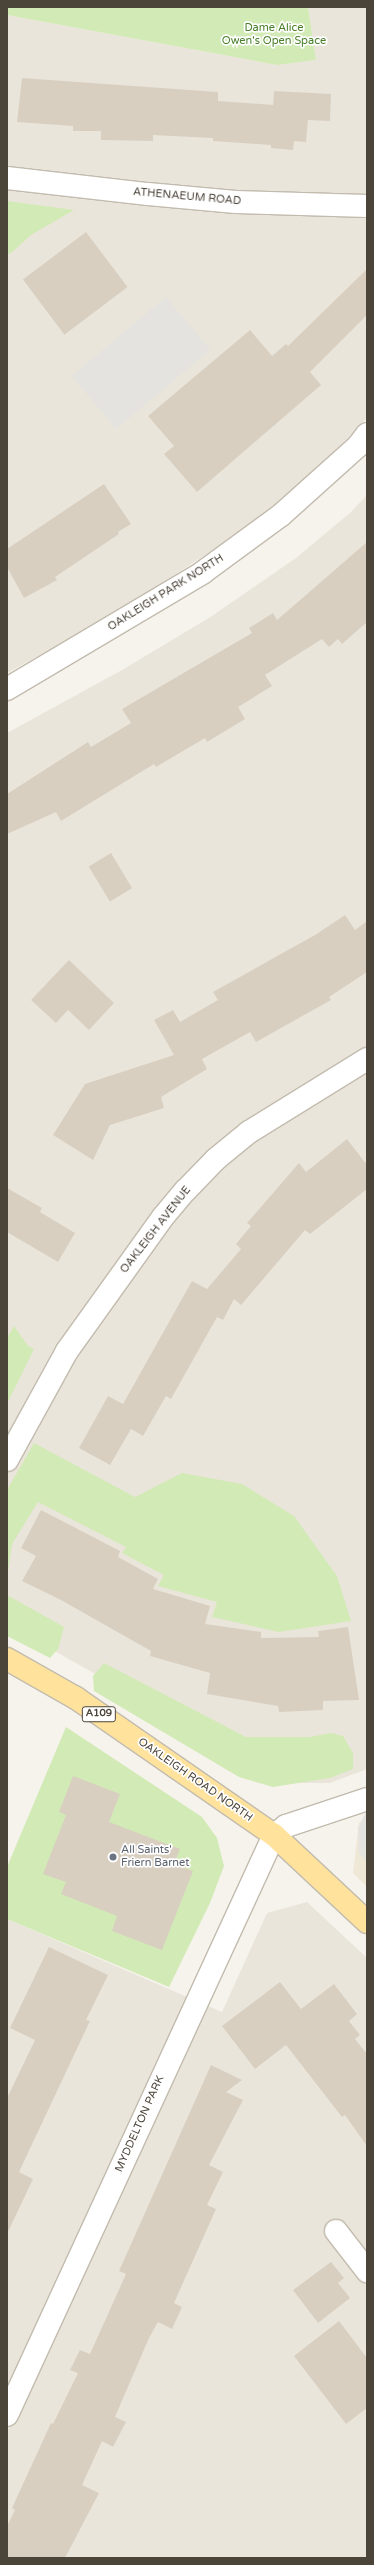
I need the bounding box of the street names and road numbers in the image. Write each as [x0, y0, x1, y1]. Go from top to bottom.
street label: ATHENAEUM ROAD [132, 186, 242, 208]
street label: OAKLEIGH PARK NORTH [106, 552, 226, 634]
street label: OAKLEIGH AVENUE [118, 1184, 194, 1276]
road number: A109 [81, 1706, 117, 1722]
street label: OAKLEIGH ROAD NORTH [135, 1735, 255, 1825]
street label: MYDDELTON PARK [113, 2074, 167, 2174]

